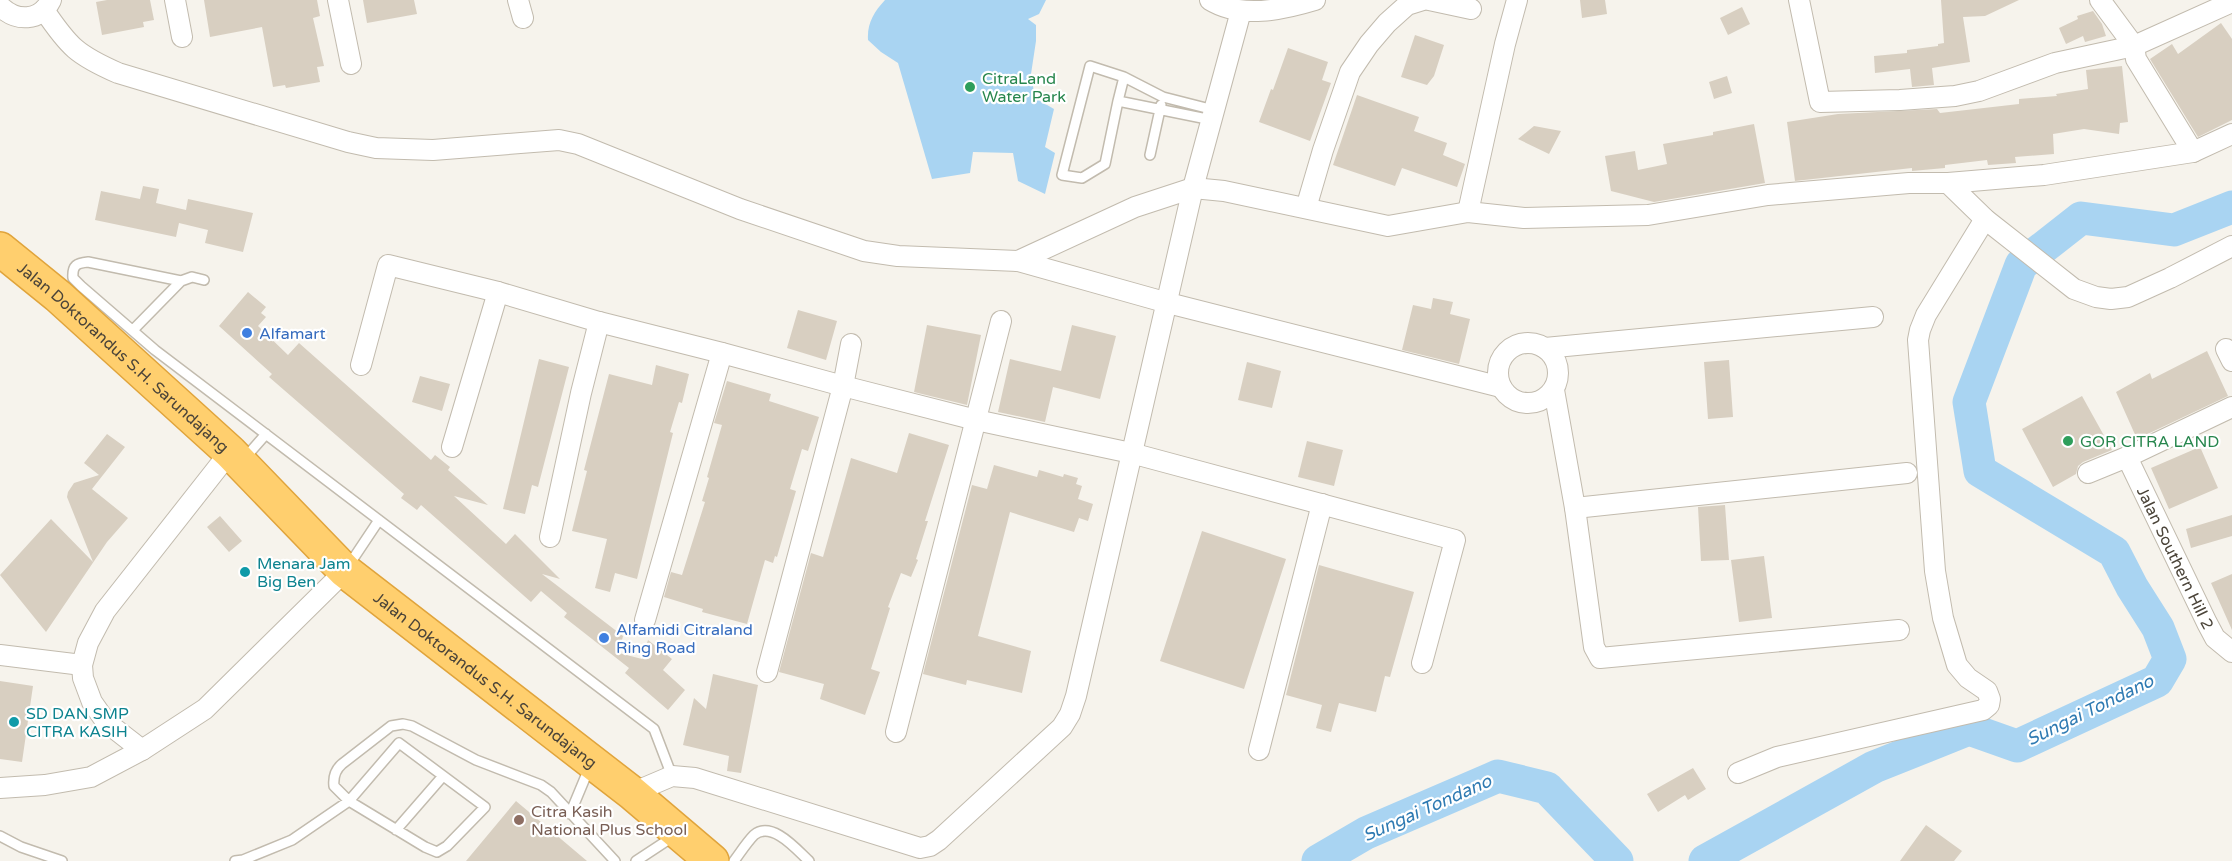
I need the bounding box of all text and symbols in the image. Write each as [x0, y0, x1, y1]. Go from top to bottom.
place label: CitraLand Water Park [982, 69, 1066, 107]
marker: CitraLand Water Park [963, 80, 977, 94]
street label: Jalan Doktorandus S.H. Sarundajang [13, 258, 233, 457]
place label: Alfamart [259, 324, 326, 344]
marker: Alfamart [240, 326, 254, 340]
place label: GOR CITRA LAND [2080, 432, 2219, 452]
marker: GOR CITRA LAND [2061, 434, 2075, 448]
street label: Jalan Southern Hill 2 [2132, 484, 2218, 633]
place label: Menara Jam Big Ben [257, 554, 350, 592]
marker: Menara Jam Big Ben [238, 565, 252, 579]
street label: Jalan Doktorandus S.H. Sarundajang [369, 588, 601, 773]
place label: Alfamidi Citraland Ring Road [616, 620, 753, 658]
marker: Alfamidi Citraland Ring Road [597, 631, 611, 645]
water label: Sungai Tondano [2023, 669, 2158, 750]
place label: SD DAN SMP CITRA KASIH [26, 704, 129, 742]
marker: SD DAN SMP CITRA KASIH [7, 715, 21, 729]
water label: Sungai Tondano [1359, 769, 1496, 846]
place label: Citra Kasih National Plus School [531, 802, 687, 840]
marker: Citra Kasih National Plus School [512, 813, 526, 827]

